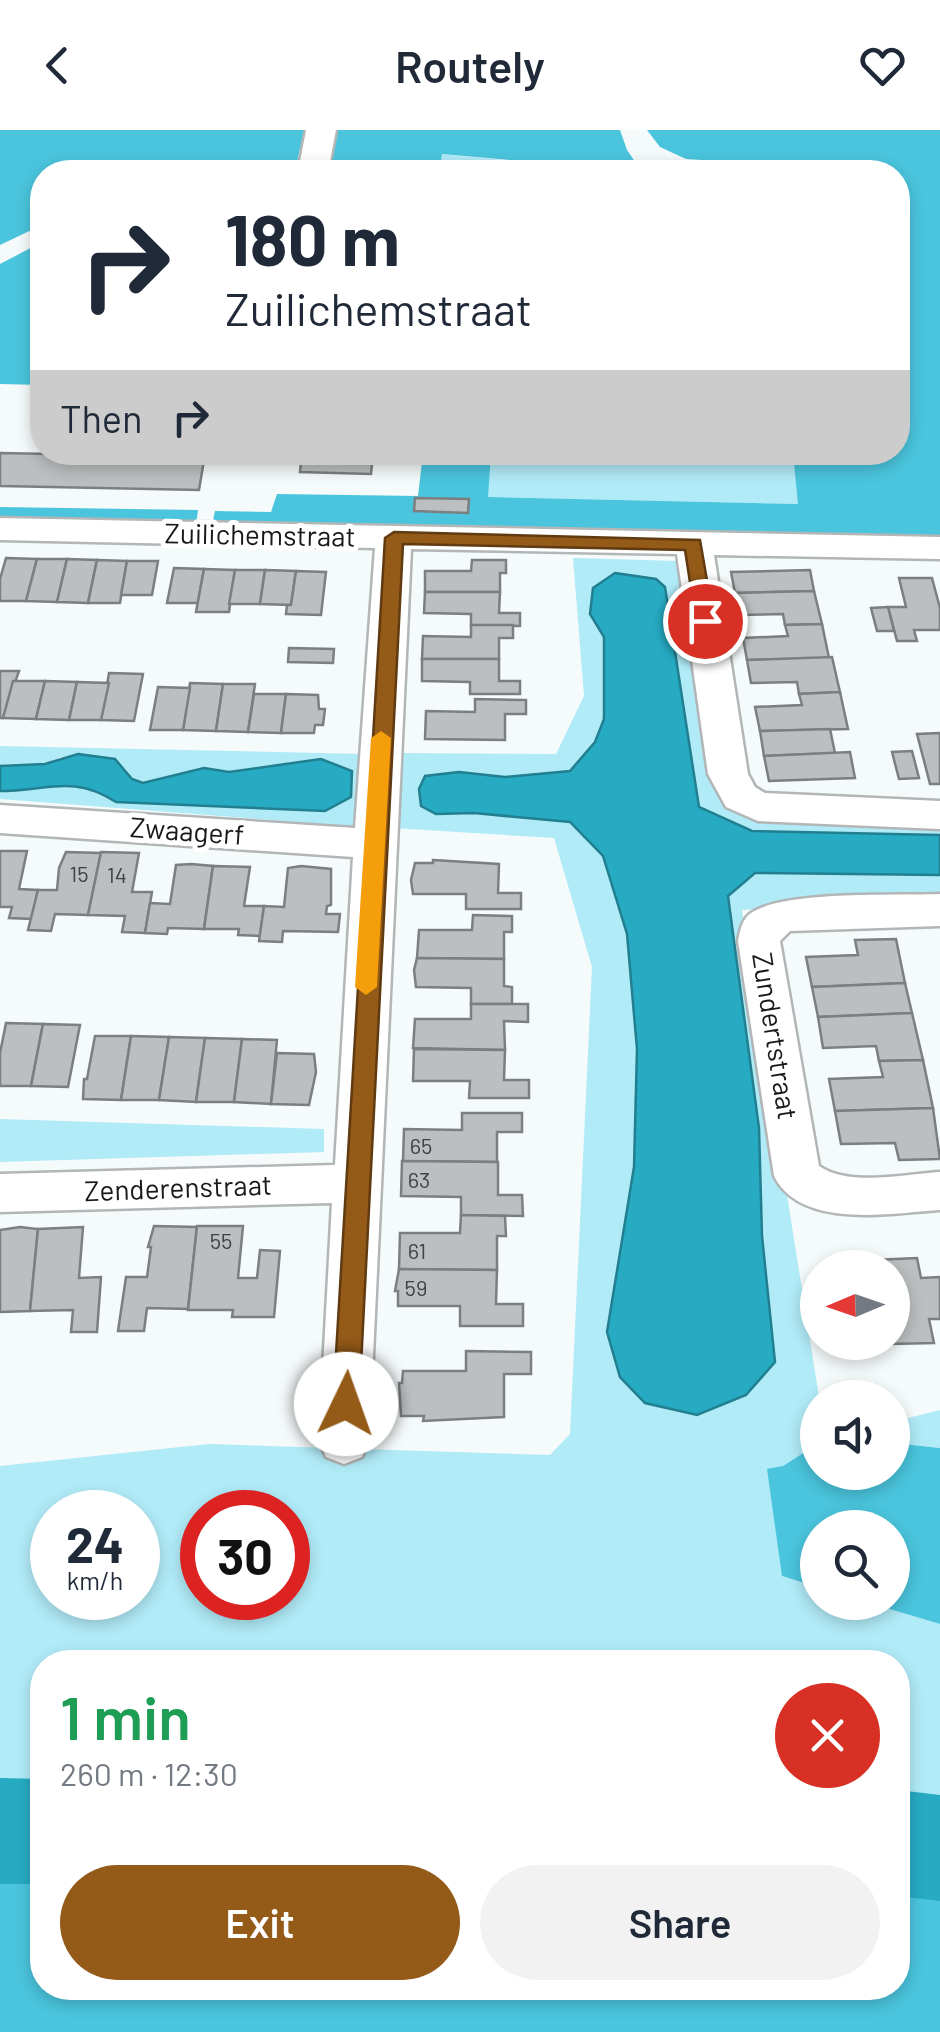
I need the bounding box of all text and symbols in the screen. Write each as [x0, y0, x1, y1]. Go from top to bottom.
icon: back [30, 38, 85, 93]
text: Routely [395, 38, 545, 92]
icon: heart [855, 38, 910, 93]
text: 180 m [225, 196, 400, 280]
icon: right [60, 200, 190, 330]
text: Zuilichemstraat [225, 281, 532, 335]
icon: right [163, 390, 218, 445]
text: Then [60, 395, 143, 441]
street label: Zuilichemstraat [164, 515, 356, 553]
pin [663, 579, 748, 664]
icon: arrive [678, 594, 733, 649]
street label: Zwaagerf [129, 809, 245, 851]
house number: 15 [69, 860, 89, 886]
house number: 14 [107, 861, 127, 887]
street label: Zundertstraat [746, 950, 806, 1122]
house number: 65 [410, 1132, 432, 1158]
house number: 63 [408, 1166, 430, 1192]
street label: Zenderenstraat [83, 1167, 272, 1207]
house number: 55 [210, 1227, 232, 1253]
house number: 61 [408, 1237, 426, 1263]
north arrow [800, 1250, 910, 1360]
map controls [800, 1250, 910, 1620]
house number: 59 [405, 1274, 427, 1300]
position arrow [294, 1352, 398, 1456]
button: sound [800, 1380, 910, 1490]
speed limit sign: 30 [180, 1490, 310, 1620]
button: search [800, 1510, 910, 1620]
text: 24 [66, 1513, 124, 1573]
text: km/h [67, 1565, 123, 1595]
text: 1 min [60, 1680, 191, 1752]
button: close [775, 1683, 880, 1788]
text: 260 m · 12:30 [60, 1754, 238, 1792]
button: Exit [60, 1865, 460, 1980]
button: Share [480, 1865, 880, 1980]

